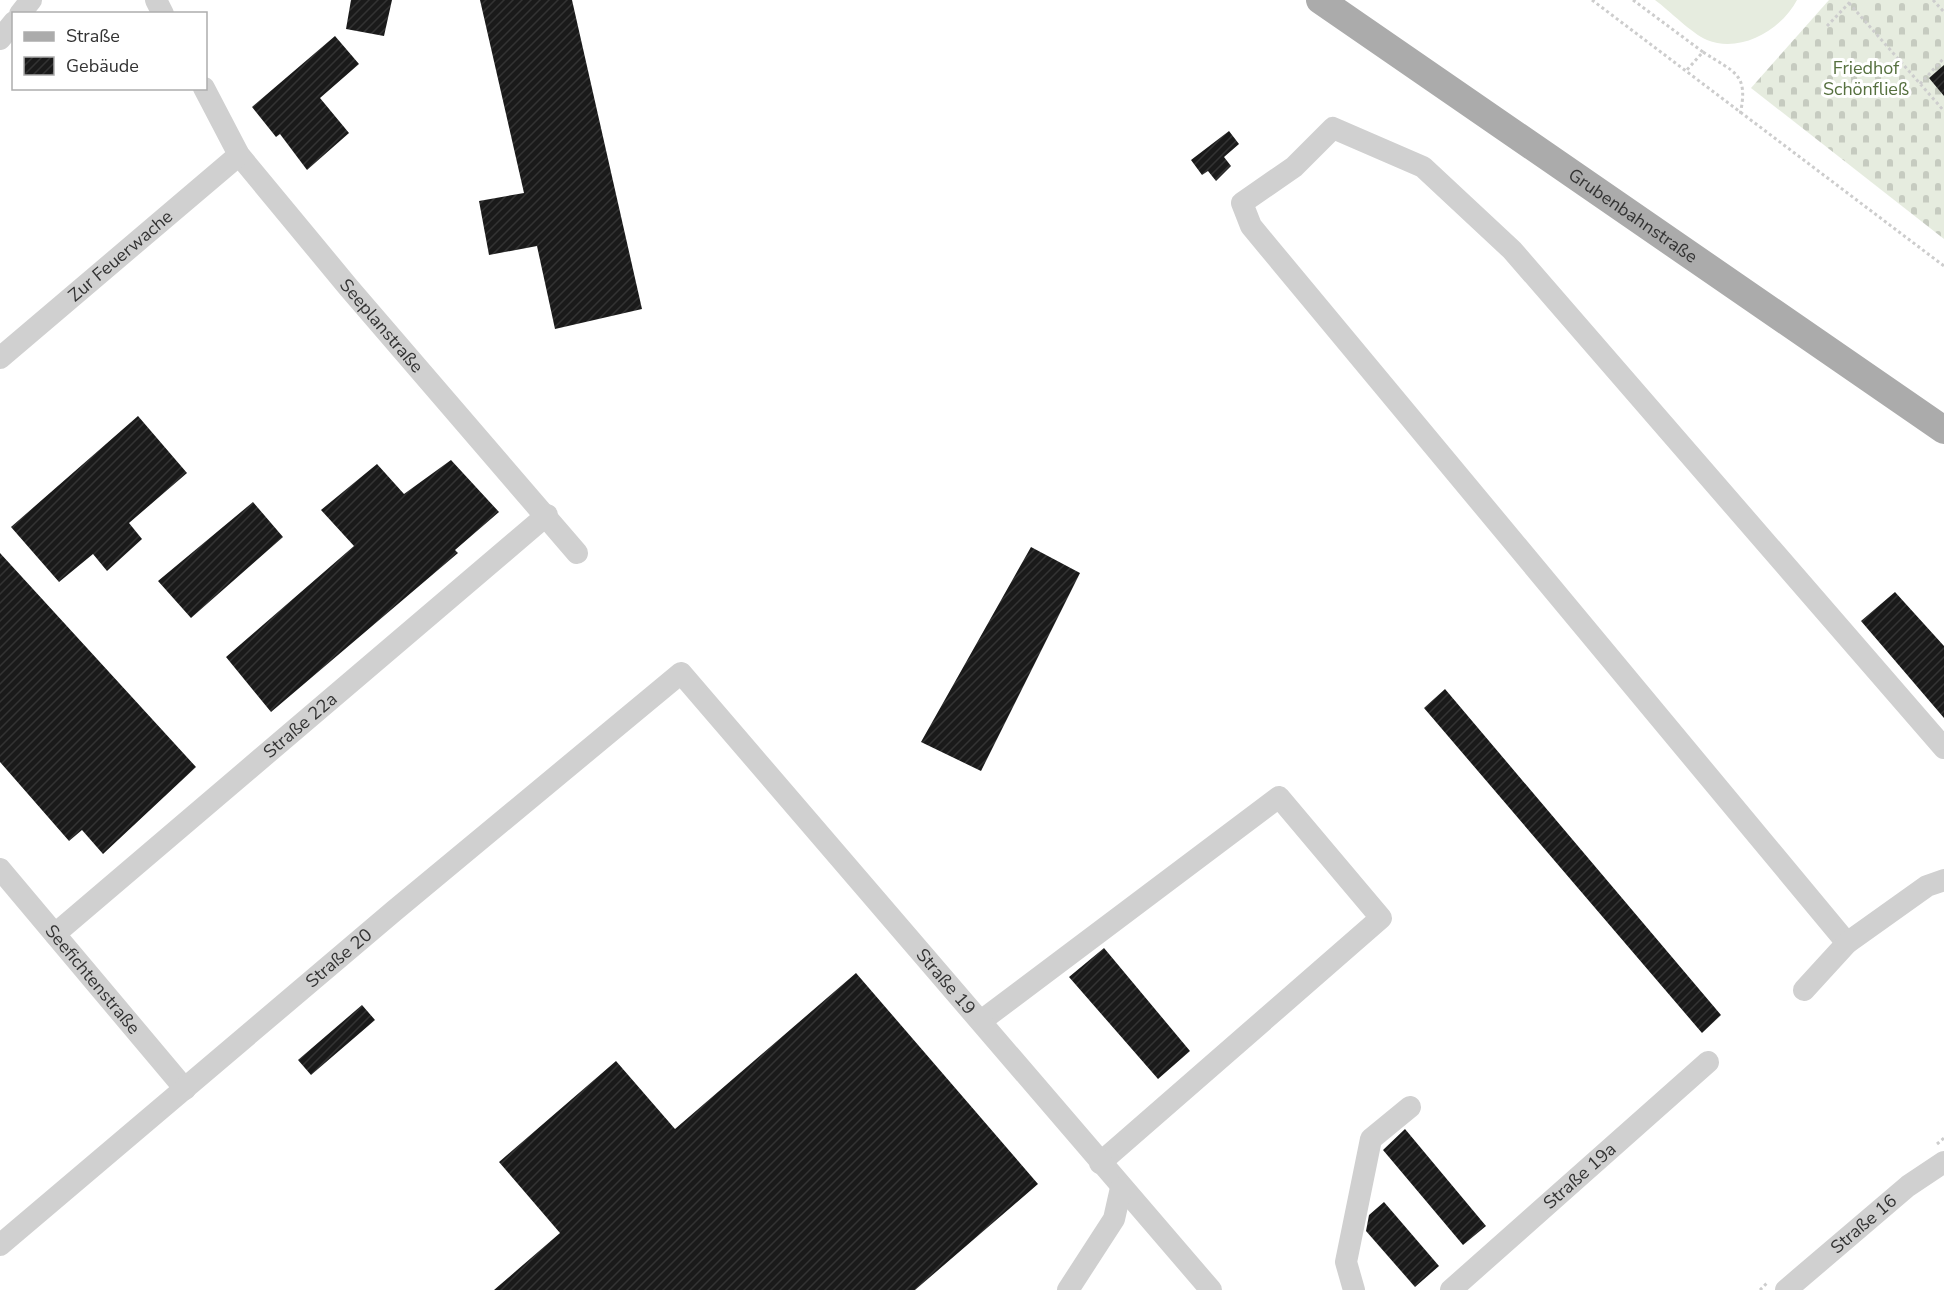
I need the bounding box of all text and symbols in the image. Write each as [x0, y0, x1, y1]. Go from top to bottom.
legend [12, 12, 207, 90]
text: Straße [66, 24, 120, 48]
text: Gebäude [66, 54, 139, 78]
park label: Friedhof Schönfließ [1823, 56, 1909, 101]
street label: Grubenbahnstraße [1564, 163, 1702, 269]
street label: Zur Feuerwache [63, 204, 178, 307]
street label: Seeplanstraße [334, 274, 429, 378]
street label: Straße 22a [258, 687, 342, 763]
street label: Seefichtenstraße [40, 919, 146, 1039]
street label: Straße 20 [300, 923, 377, 993]
street label: Straße 19 [911, 943, 981, 1020]
street label: Straße 19a [1538, 1137, 1621, 1215]
street label: Straße 16 [1825, 1189, 1902, 1259]

